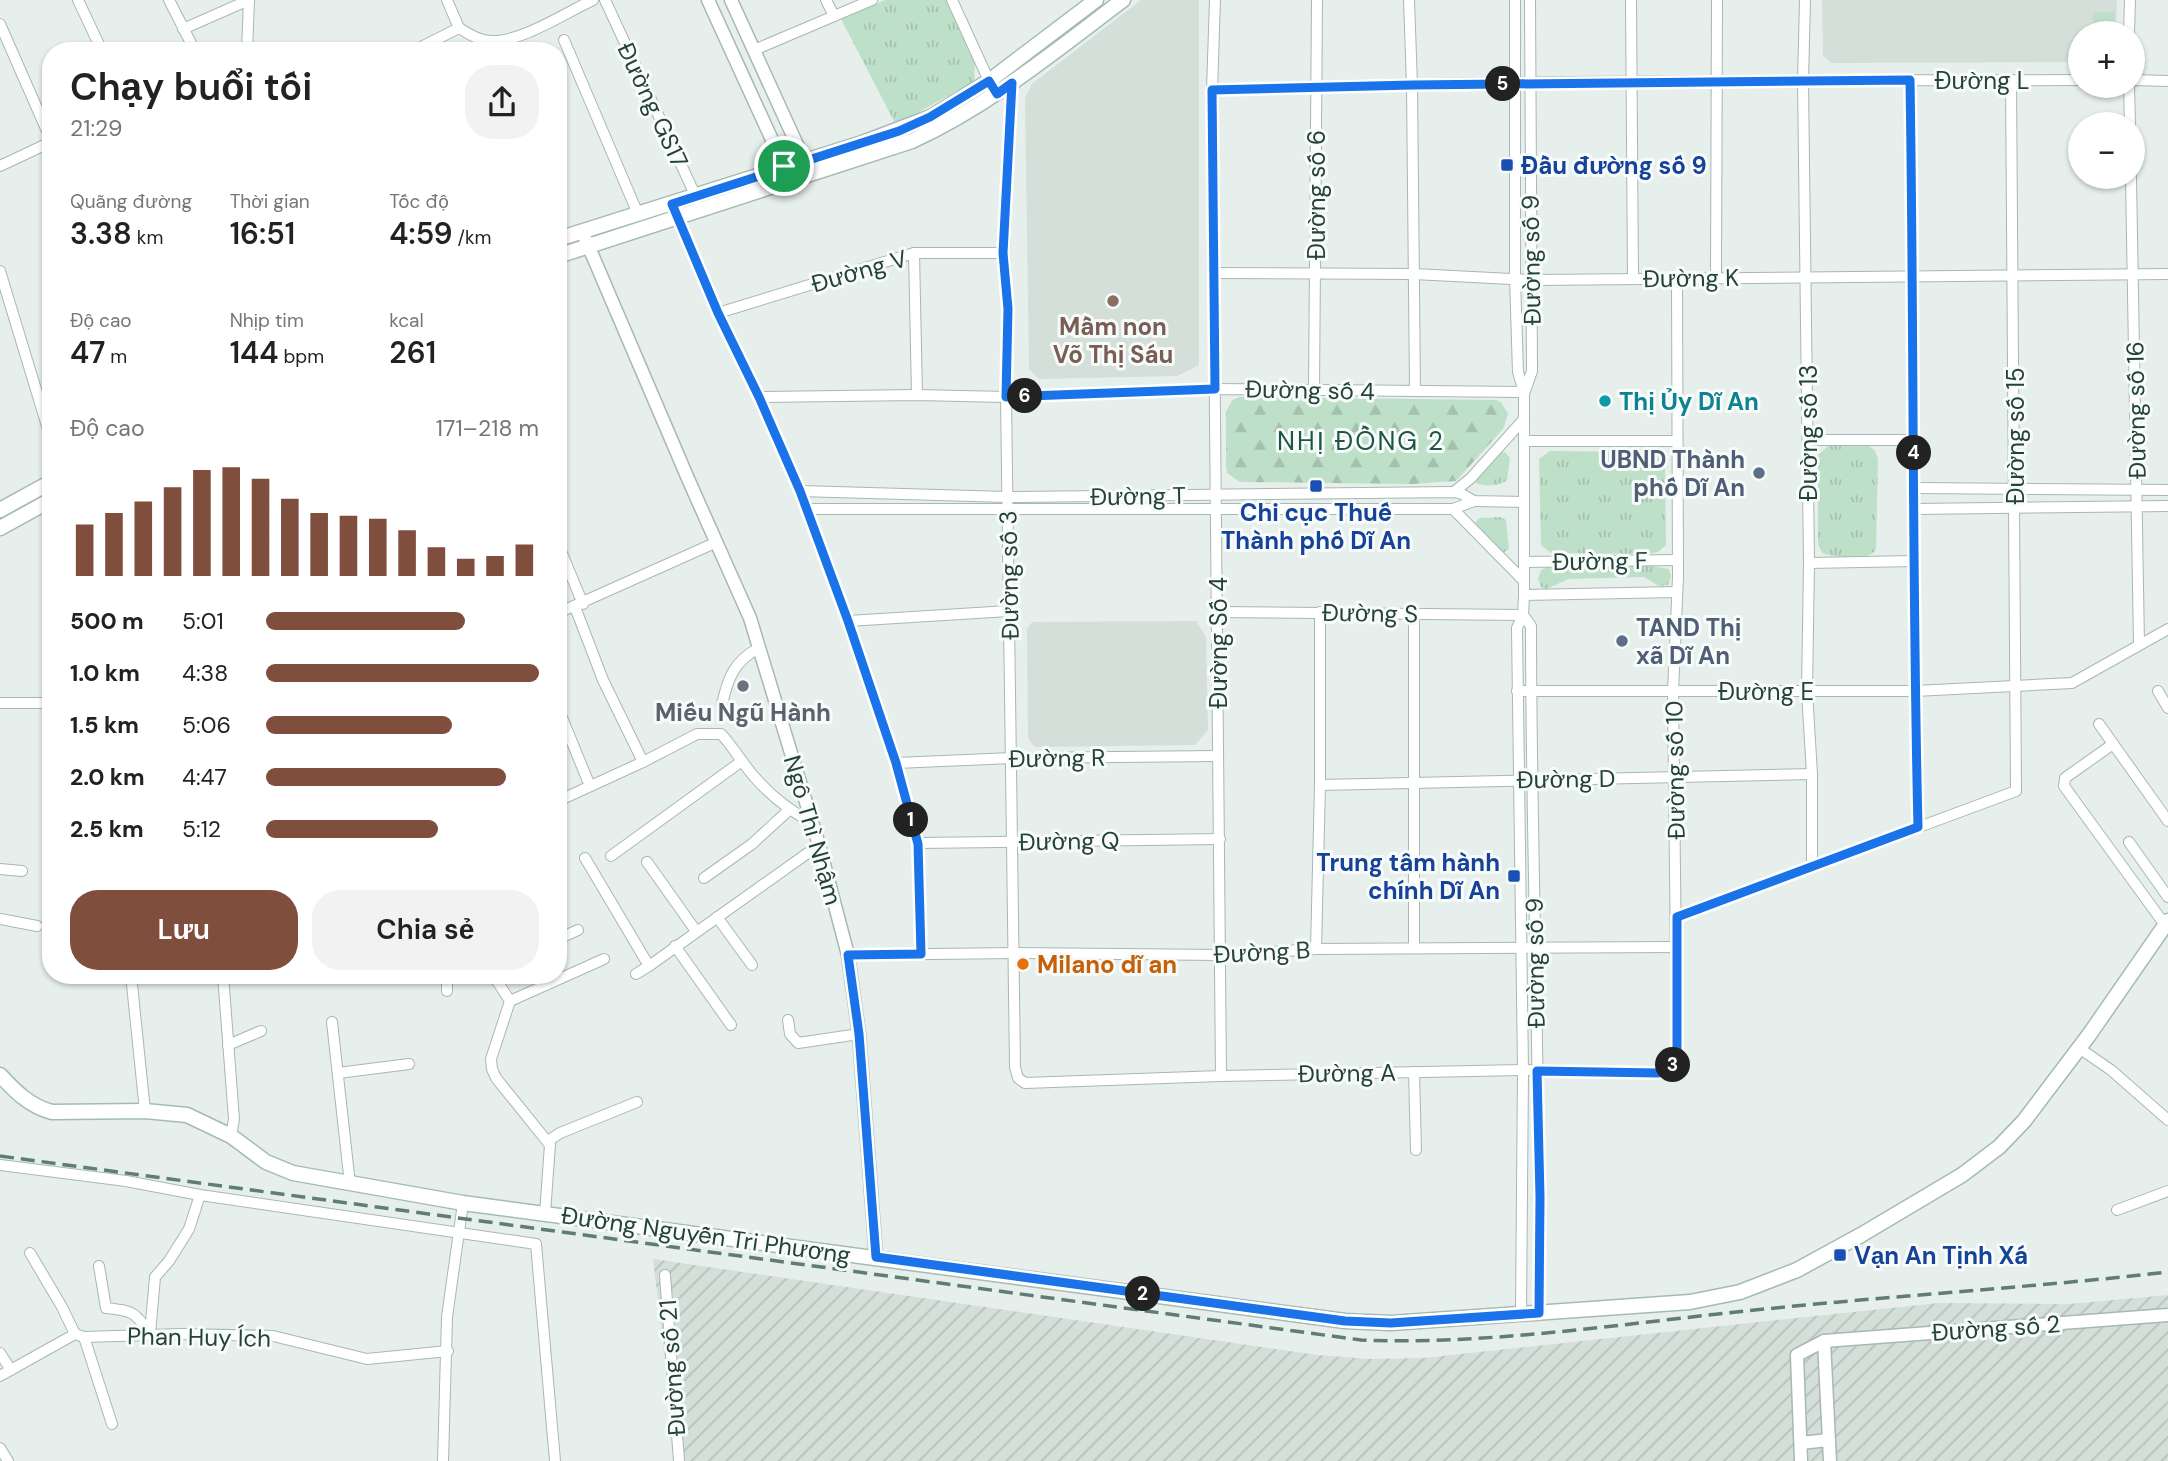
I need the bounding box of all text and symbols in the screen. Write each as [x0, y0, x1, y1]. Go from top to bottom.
map controls [2068, 21, 2145, 189]
button: + [2068, 21, 2145, 98]
street label: Đường GS17 [610, 37, 696, 173]
text: Chạy buổi tối [70, 62, 312, 112]
button: share [465, 65, 539, 139]
street label: Đường L [1934, 65, 2030, 96]
pin: 5 [1486, 66, 1520, 102]
text: 5 [1497, 71, 1508, 96]
button: − [2068, 112, 2145, 189]
text: 21:29 [70, 113, 123, 143]
street label: Đường số 6 [1301, 130, 1332, 260]
pin [754, 136, 814, 196]
icon: arrive [765, 147, 803, 185]
place label: Đầu đường số 9 [1521, 150, 1707, 181]
marker: Đầu đường số 9 [1499, 157, 1515, 173]
text: Quãng đường [70, 189, 192, 214]
text: Thời gian [230, 189, 310, 214]
text: Tốc độ [389, 189, 449, 214]
street label: Đường số 9 [1514, 195, 1548, 325]
text: 3.38 [70, 214, 132, 253]
text: 16:51 [230, 214, 295, 253]
text: 4:59 [389, 214, 452, 253]
text: km [132, 225, 163, 250]
text: /km [452, 225, 491, 250]
street label: Đường V [807, 243, 911, 299]
street label: Đường K [1643, 262, 1739, 294]
marker: Mầm non Võ Thị Sáu [1105, 293, 1121, 309]
text: Độ cao [70, 308, 132, 333]
text: Nhịp tim [230, 308, 304, 333]
text: kcal [389, 308, 424, 333]
place label: Mầm non Võ Thị Sáu [1053, 311, 1173, 370]
text: 47 [70, 333, 105, 372]
text: 144 [230, 333, 278, 372]
text: 261 [389, 333, 436, 372]
street label: Đường số 16 [2119, 341, 2153, 479]
text: m [105, 344, 127, 369]
text: bpm [278, 344, 324, 369]
street label: Đường số 13 [1793, 365, 1824, 501]
street label: Đường số 15 [2000, 367, 2031, 505]
street label: Đường số 4 [1245, 373, 1375, 407]
pin: 6 [1007, 378, 1042, 414]
text: 6 [1018, 383, 1031, 408]
place label: Thị Ủy Dĩ An [1619, 386, 1759, 417]
marker: Thị Ủy Dĩ An [1597, 393, 1613, 409]
text: Độ cao [70, 413, 145, 443]
text: 171–218 m [436, 413, 539, 443]
district label: NHỊ ĐỒNG 2 [1277, 424, 1445, 458]
pin: 4 [1896, 435, 1932, 470]
text: 4 [1907, 440, 1920, 465]
place label: UBND Thành phố Dĩ An [1600, 444, 1745, 503]
marker: UBND Thành phố Dĩ An [1751, 465, 1767, 481]
marker: Chi cục Thuế Thành phố Dĩ An [1308, 478, 1324, 494]
street label: Đường T [1090, 480, 1186, 512]
place label: Chi cục Thuế Thành phố Dĩ An [1221, 497, 1411, 556]
street label: Đường số 3 [992, 510, 1026, 640]
street label: Đường F [1552, 545, 1648, 577]
street label: Đường Số 4 [1203, 577, 1234, 709]
street label: Đường S [1322, 597, 1418, 629]
text: 500 m [70, 606, 144, 636]
text: 5:01 [182, 606, 224, 636]
place label: TAND Thị xã Dĩ An [1636, 612, 1742, 671]
marker: TAND Thị xã Dĩ An [1614, 633, 1630, 649]
text: 1.0 km [70, 658, 140, 688]
text: 4:38 [182, 658, 228, 688]
street label: Đường E [1718, 676, 1814, 707]
marker: Miếu Ngũ Hành [735, 678, 751, 694]
place label: Miếu Ngũ Hành [655, 697, 831, 728]
street label: Đường số 10 [1658, 700, 1692, 840]
text: 1.5 km [70, 710, 139, 740]
text: 5:06 [182, 710, 231, 740]
street label: Đường R [1008, 742, 1106, 774]
street label: Ngô Thì Nhậm [777, 752, 849, 908]
text: 2.0 km [70, 762, 145, 792]
text: 4:47 [182, 762, 227, 792]
street label: Đường D [1516, 763, 1616, 795]
pin: 1 [894, 802, 928, 838]
text: 1 [907, 807, 914, 832]
text: 2.5 km [70, 814, 144, 844]
text: 5:12 [182, 814, 221, 844]
street label: Đường Q [1018, 825, 1120, 857]
place label: Trung tâm hành chính Dĩ An [1316, 847, 1500, 906]
marker: Trung tâm hành chính Dĩ An [1506, 868, 1522, 884]
button: Lưu [70, 890, 298, 970]
button: Chia sẻ [312, 890, 539, 970]
street label: Đường số 9 [1518, 898, 1552, 1028]
street label: Đường B [1213, 934, 1311, 970]
place label: Milano dĩ an [1037, 949, 1177, 980]
marker: Milano dĩ an [1015, 956, 1031, 972]
pin: 3 [1656, 1048, 1690, 1082]
text: 3 [1667, 1052, 1678, 1077]
street label: Đường A [1298, 1057, 1396, 1089]
street label: Đường Nguyễn Tri Phương [559, 1199, 853, 1271]
place label: Vạn An Tịnh Xá [1854, 1240, 2028, 1271]
marker: Vạn An Tịnh Xá [1832, 1247, 1848, 1263]
pin: 2 [1126, 1276, 1160, 1312]
text: 2 [1137, 1281, 1148, 1306]
street label: Đường số 21 [652, 1299, 692, 1437]
street label: Đường số 2 [1931, 1308, 2061, 1348]
street label: Phan Huy Ích [127, 1320, 271, 1354]

